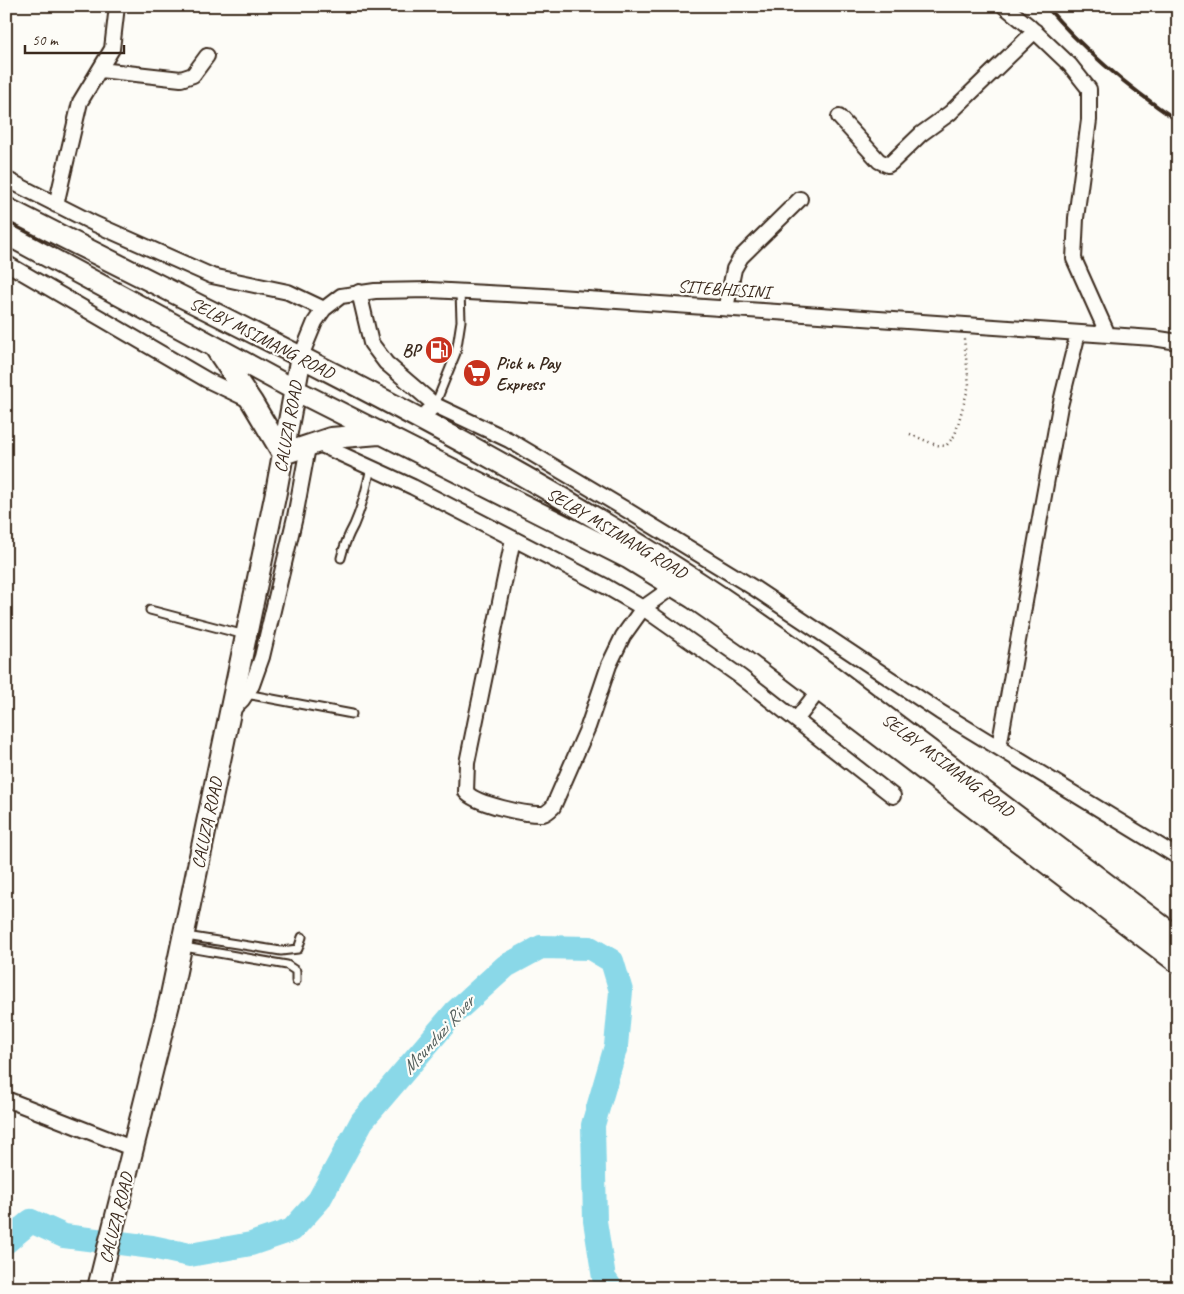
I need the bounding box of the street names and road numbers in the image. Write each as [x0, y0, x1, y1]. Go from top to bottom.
street label: SITEBHISINI [677, 275, 775, 303]
street label: SELBY MSIMANG ROAD [186, 292, 340, 385]
street label: CALUZA ROAD [269, 378, 307, 474]
street label: SELBY MSIMANG ROAD [543, 482, 692, 584]
street label: SELBY MSIMANG ROAD [878, 708, 1020, 823]
street label: CALUZA ROAD [187, 774, 228, 871]
street label: CALUZA ROAD [94, 1169, 138, 1266]

